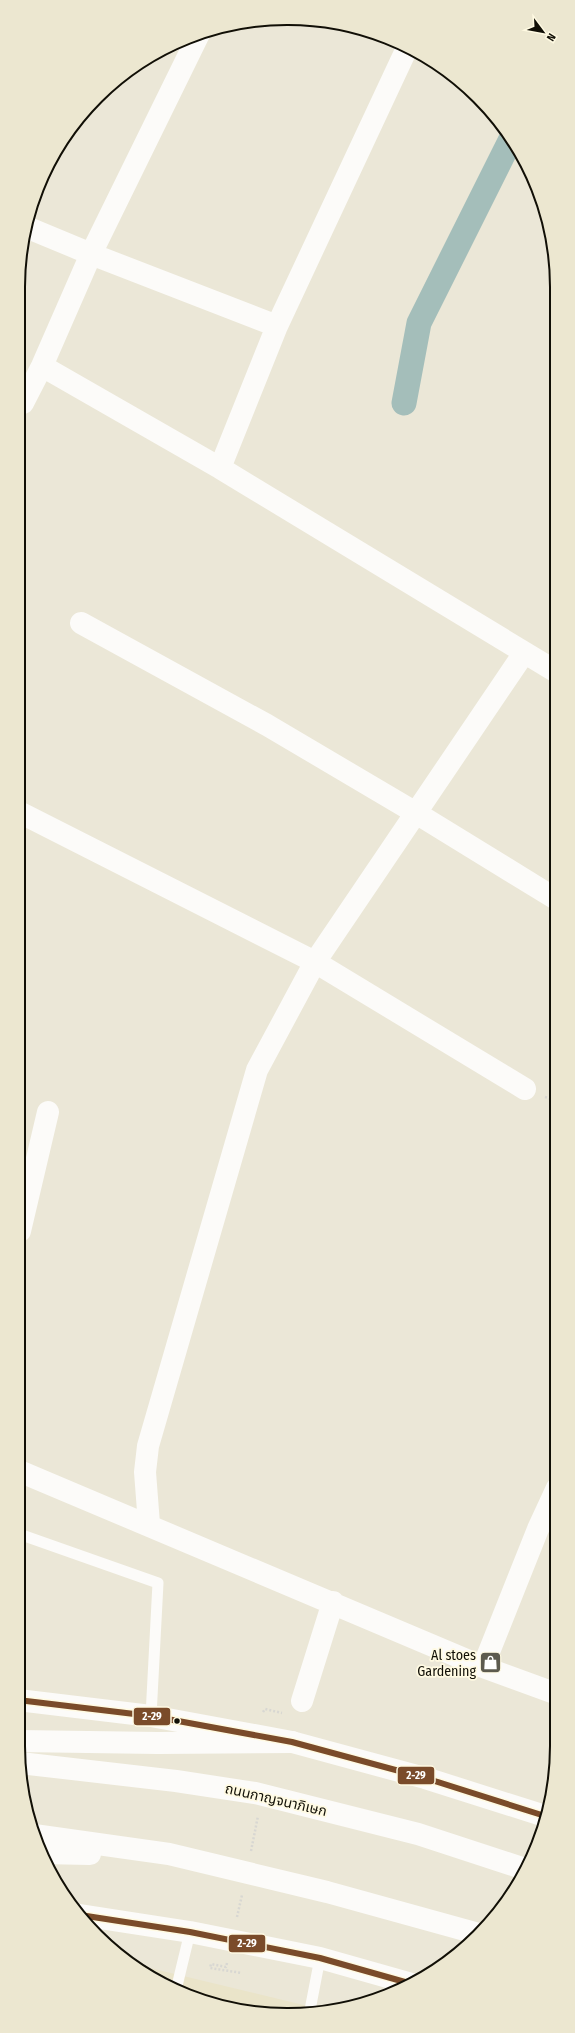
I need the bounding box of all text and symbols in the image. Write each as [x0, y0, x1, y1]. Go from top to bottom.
north arrow [523, 12, 563, 52]
text: N [544, 31, 558, 43]
place label: Al stoes Gardening [417, 1647, 476, 1680]
shop icon: Al stoes Gardening [478, 1650, 504, 1676]
line badge: 2-29 [133, 1707, 171, 1726]
text: 2-29 [141, 1710, 162, 1723]
unlabelled marker [172, 1716, 182, 1726]
line badge: 2-29 [397, 1766, 435, 1785]
text: 2-29 [405, 1769, 426, 1782]
street label: ถนนกาญจนาภิเษก [223, 1780, 329, 1820]
line badge: 2-29 [228, 1934, 266, 1953]
text: 2-29 [236, 1937, 257, 1950]

